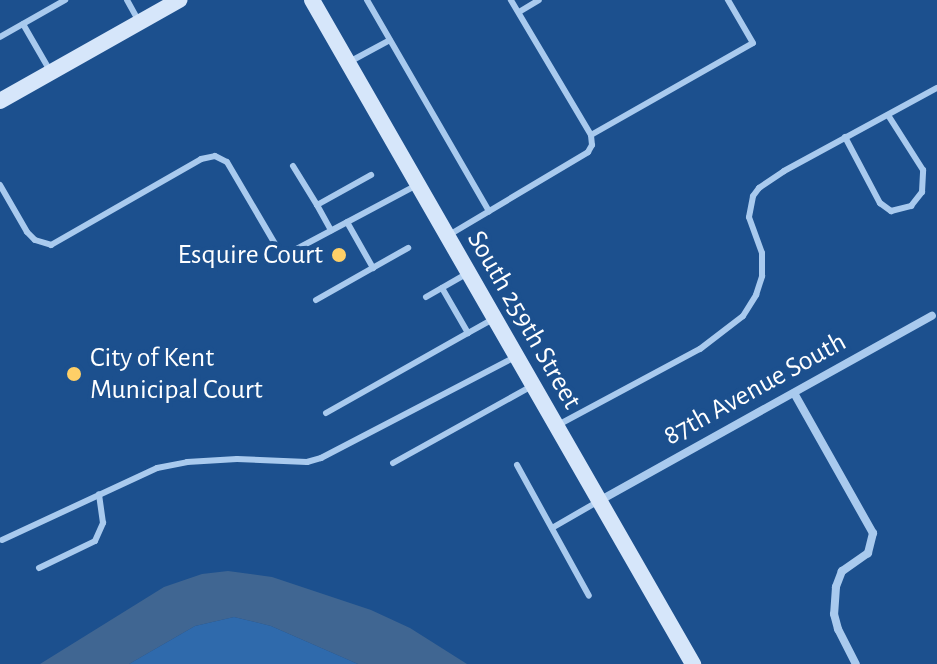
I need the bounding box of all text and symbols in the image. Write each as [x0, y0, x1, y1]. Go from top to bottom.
street label: South 259th Street [459, 225, 589, 415]
place label: Esquire Court [178, 238, 323, 272]
marker: Esquire Court [330, 246, 348, 264]
street label: 87th Avenue South [658, 325, 852, 453]
place label: City of Kent Municipal Court [90, 341, 263, 407]
marker: City of Kent Municipal Court [65, 365, 83, 383]

